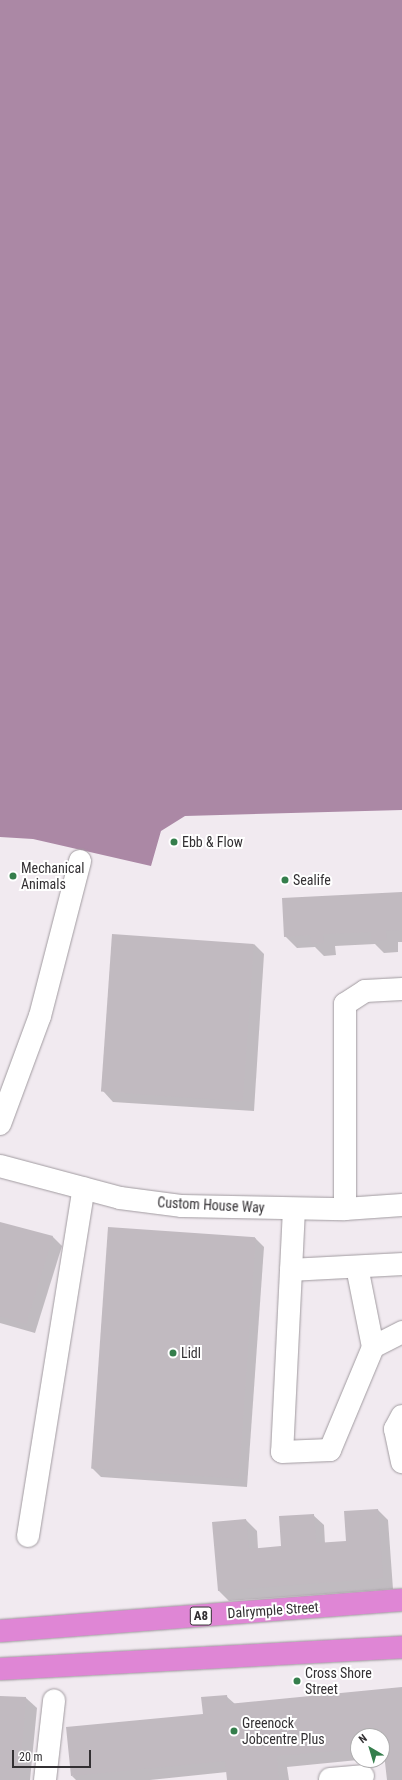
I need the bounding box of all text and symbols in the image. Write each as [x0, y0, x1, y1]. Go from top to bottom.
place label: Ebb & Flow [182, 834, 243, 850]
marker: Ebb & Flow [169, 837, 179, 847]
place label: Mechanical Animals [21, 860, 84, 892]
marker: Mechanical Animals [8, 871, 18, 881]
place label: Sealife [293, 872, 331, 888]
marker: Sealife [280, 875, 290, 885]
street label: Custom House Way [157, 1194, 265, 1216]
place label: Lidl [181, 1345, 201, 1361]
marker: Lidl [168, 1348, 178, 1358]
street label: Dalrymple Street [227, 1598, 319, 1622]
road number: A8 [189, 1605, 213, 1627]
place label: Cross Shore Street [305, 1665, 372, 1698]
marker: Cross Shore Street [292, 1676, 302, 1686]
place label: Greenock Jobcentre Plus [242, 1715, 325, 1748]
marker: Greenock Jobcentre Plus [229, 1726, 239, 1736]
north arrow [350, 1728, 390, 1768]
text: N [356, 1732, 370, 1746]
scale bar [14, 1742, 93, 1768]
text: 20 m [19, 1750, 43, 1764]

